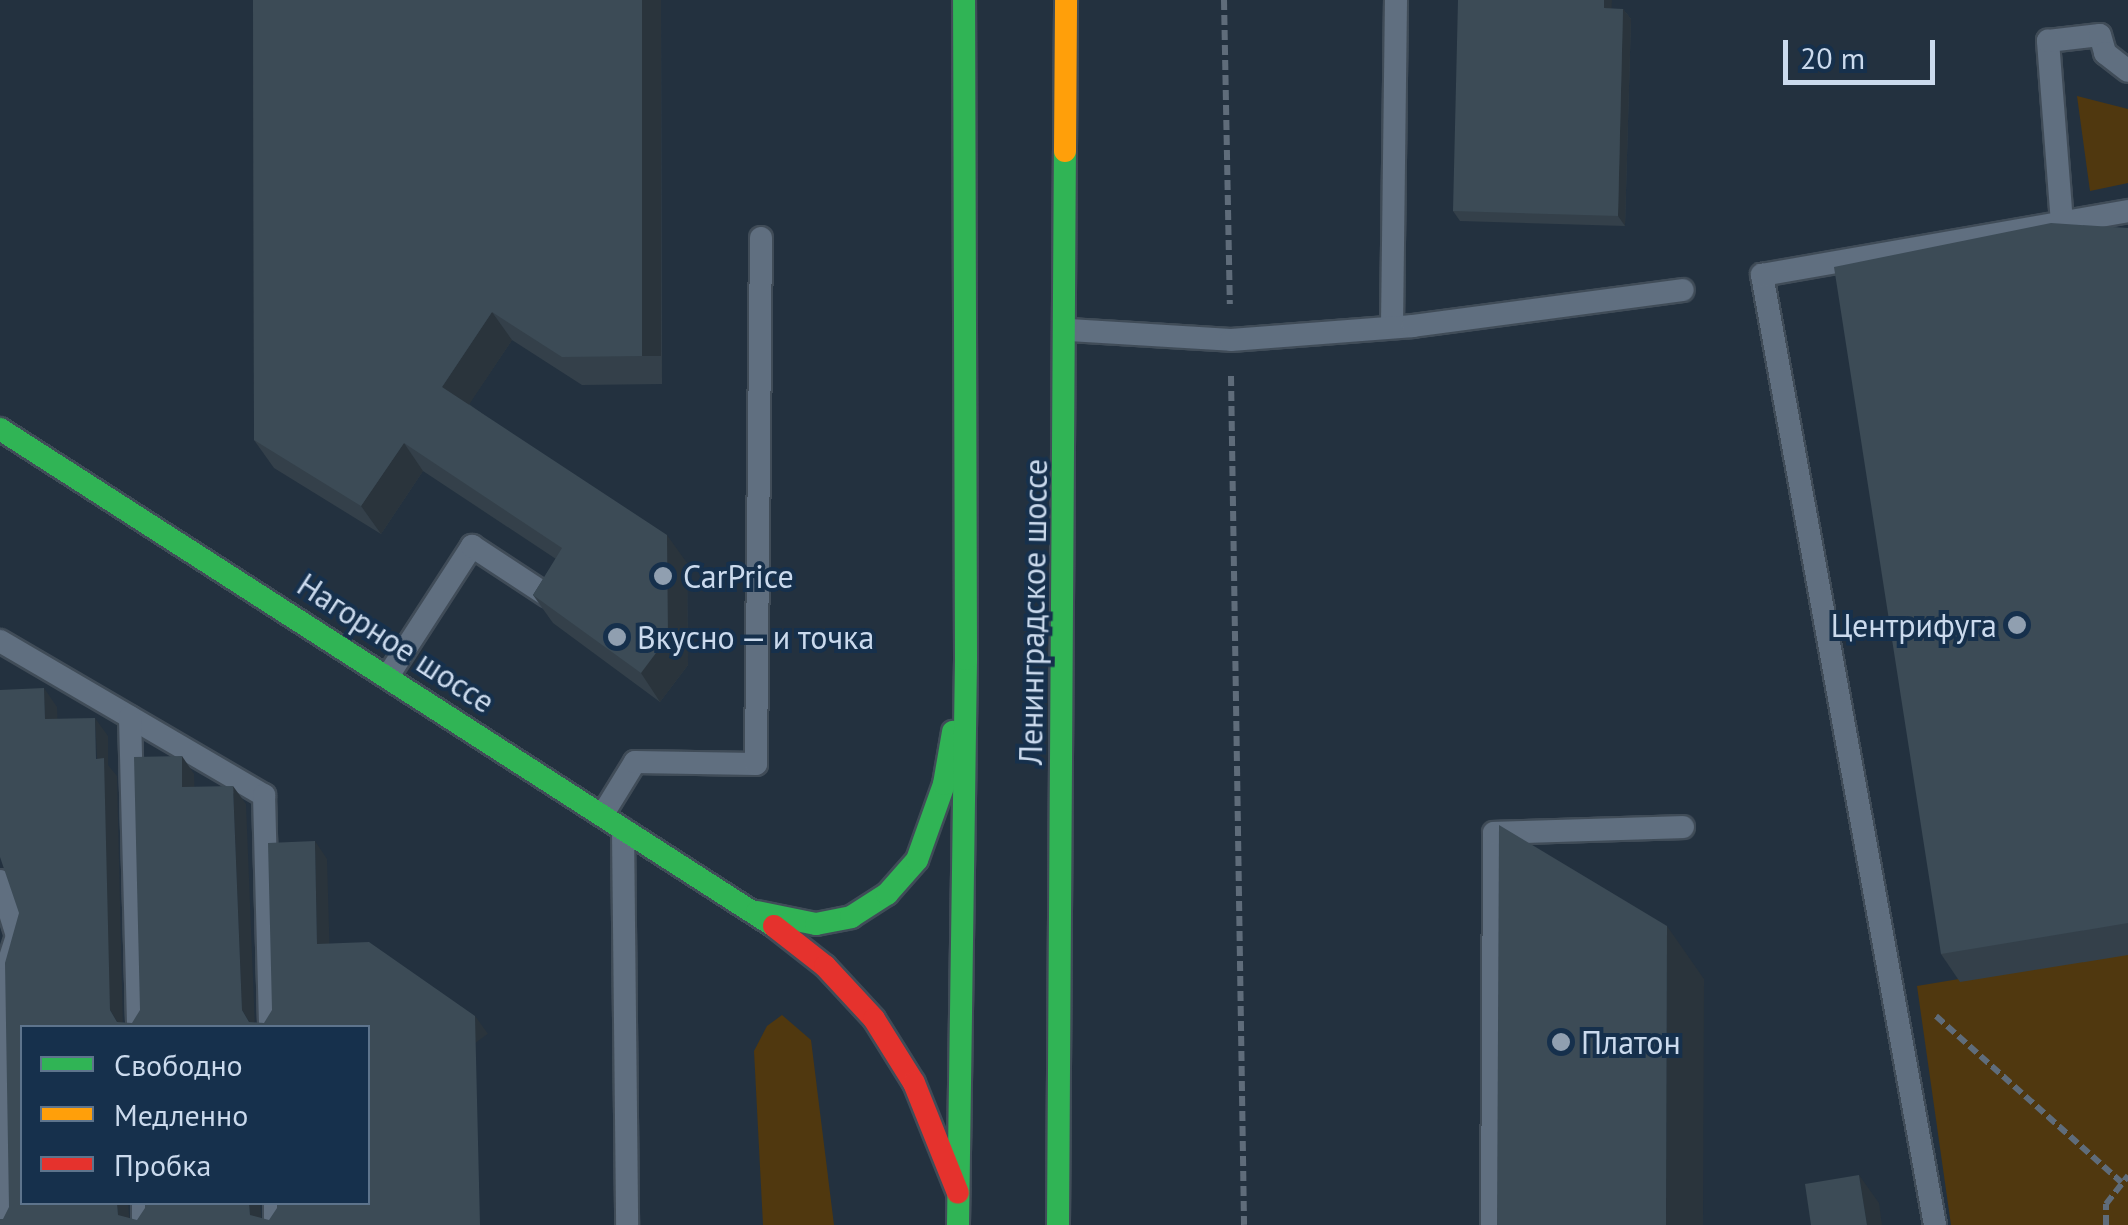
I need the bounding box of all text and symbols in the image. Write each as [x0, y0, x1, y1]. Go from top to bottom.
scale bar [1788, 20, 1940, 82]
text: 20 m [1800, 38, 1865, 77]
street label: Ленинградское шоссе [1011, 459, 1055, 765]
place label: CarPrice [683, 557, 794, 595]
street label: Нагорное шоссе [290, 565, 502, 721]
marker: CarPrice [652, 565, 674, 587]
place label: Центрифуга [1831, 606, 1997, 644]
marker: Центрифуга [2006, 614, 2028, 636]
place label: Вкусно — и точка [637, 618, 880, 656]
marker: Вкусно — и точка [606, 626, 628, 648]
place label: Платон [1581, 1023, 1681, 1061]
legend [20, 1025, 370, 1205]
marker: Платон [1550, 1031, 1572, 1053]
text: Свободно [114, 1045, 243, 1084]
text: Медленно [114, 1095, 248, 1134]
text: Пробка [114, 1145, 211, 1184]

